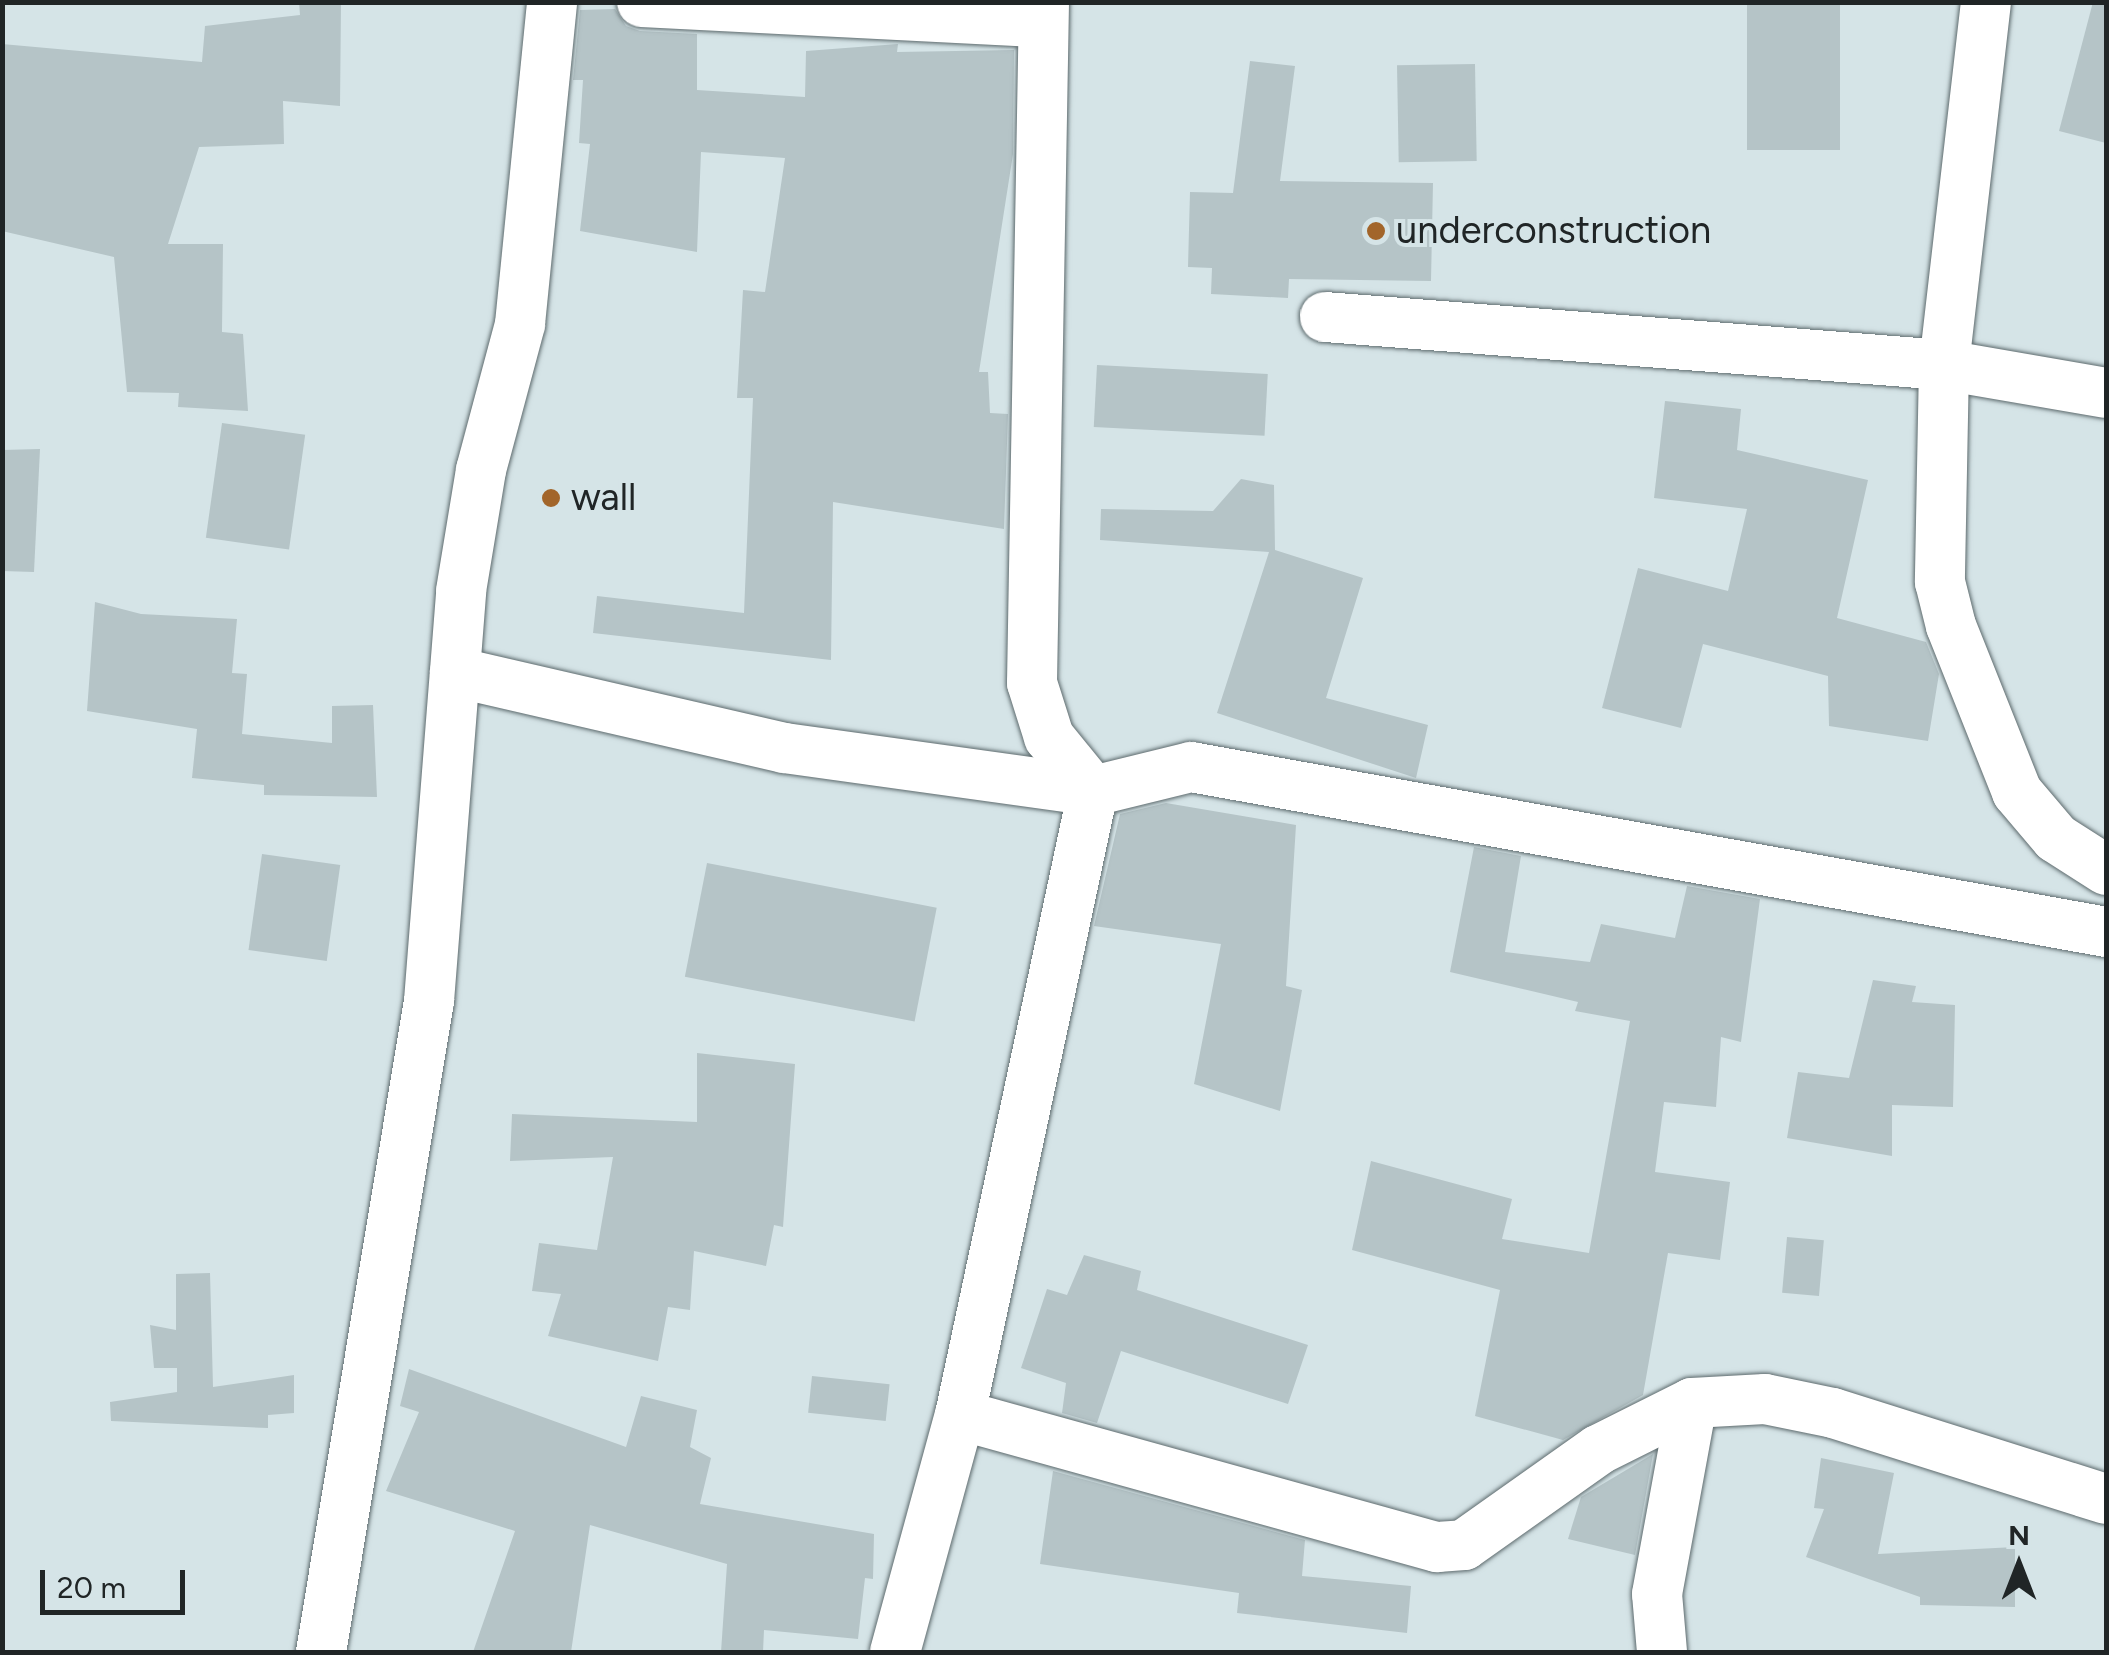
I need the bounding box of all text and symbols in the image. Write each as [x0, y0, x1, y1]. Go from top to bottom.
place label: underconstruction [1396, 208, 1711, 254]
marker: underconstruction [1365, 220, 1387, 242]
place label: wall [571, 475, 636, 521]
marker: wall [540, 487, 562, 509]
north arrow [1969, 1515, 2069, 1615]
text: N [2008, 1518, 2030, 1552]
scale bar [45, 1550, 190, 1612]
text: 20 m [57, 1569, 126, 1606]

